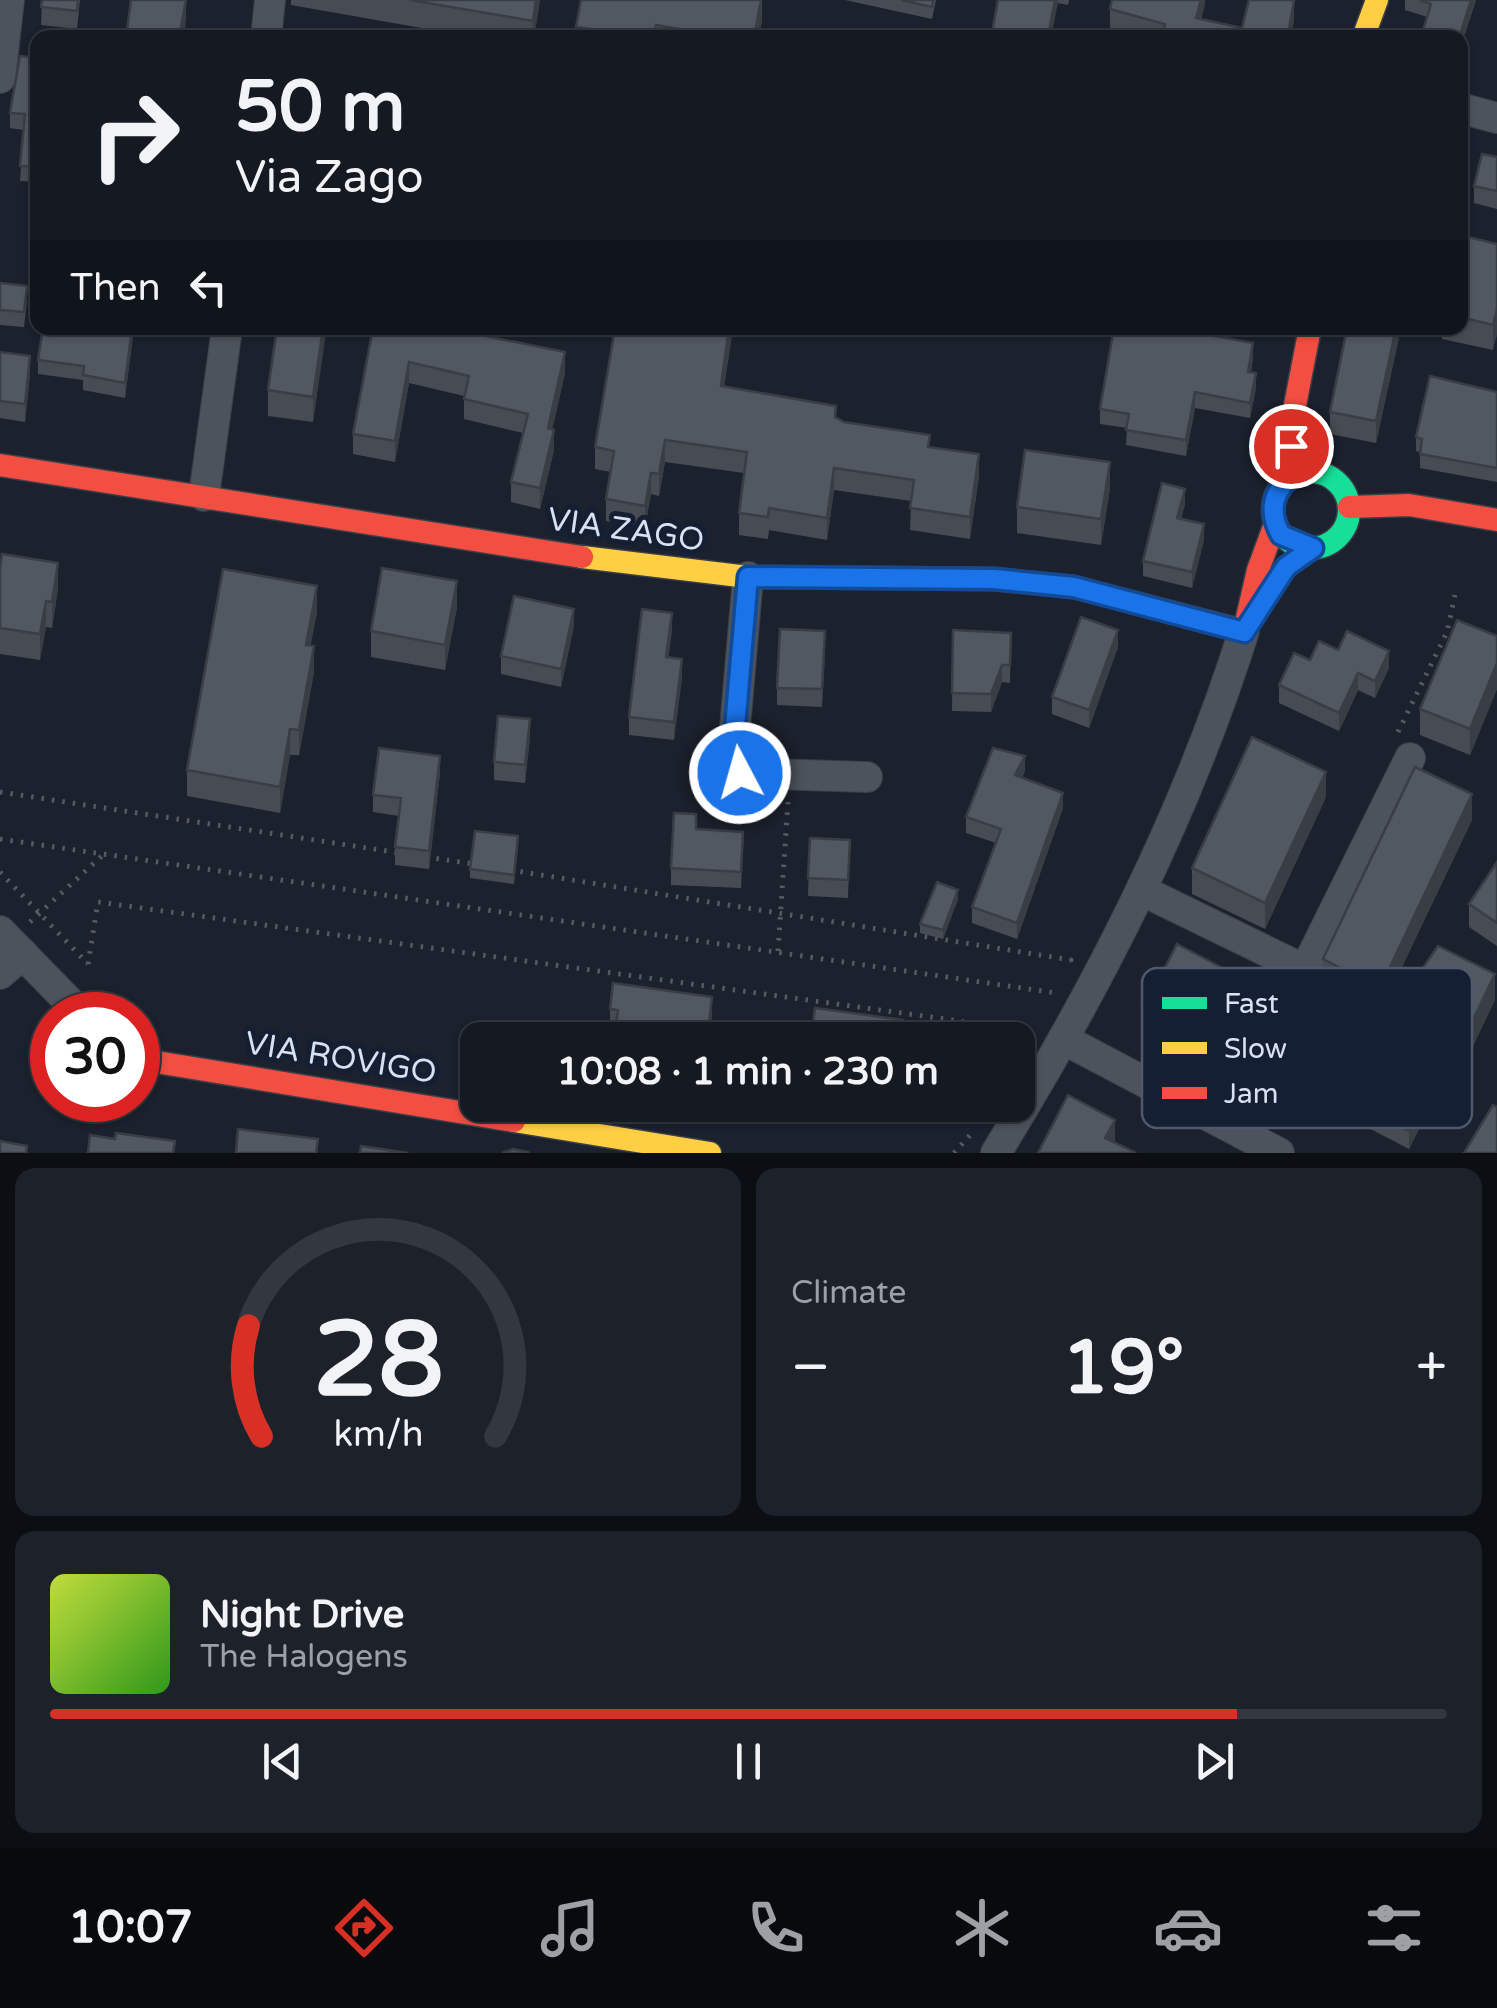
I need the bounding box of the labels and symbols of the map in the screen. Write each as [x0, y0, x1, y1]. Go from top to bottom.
pin [1249, 404, 1334, 489]
street label: VIA ZAGO [545, 500, 707, 560]
position arrow [688, 721, 792, 825]
legend [1142, 968, 1472, 1128]
text: Fast [1224, 987, 1279, 1021]
speed limit sign: 30 [30, 992, 160, 1122]
street label: VIA ROVIGO [242, 1024, 439, 1092]
text: Slow [1224, 1032, 1287, 1066]
text: Jam [1224, 1077, 1279, 1111]

